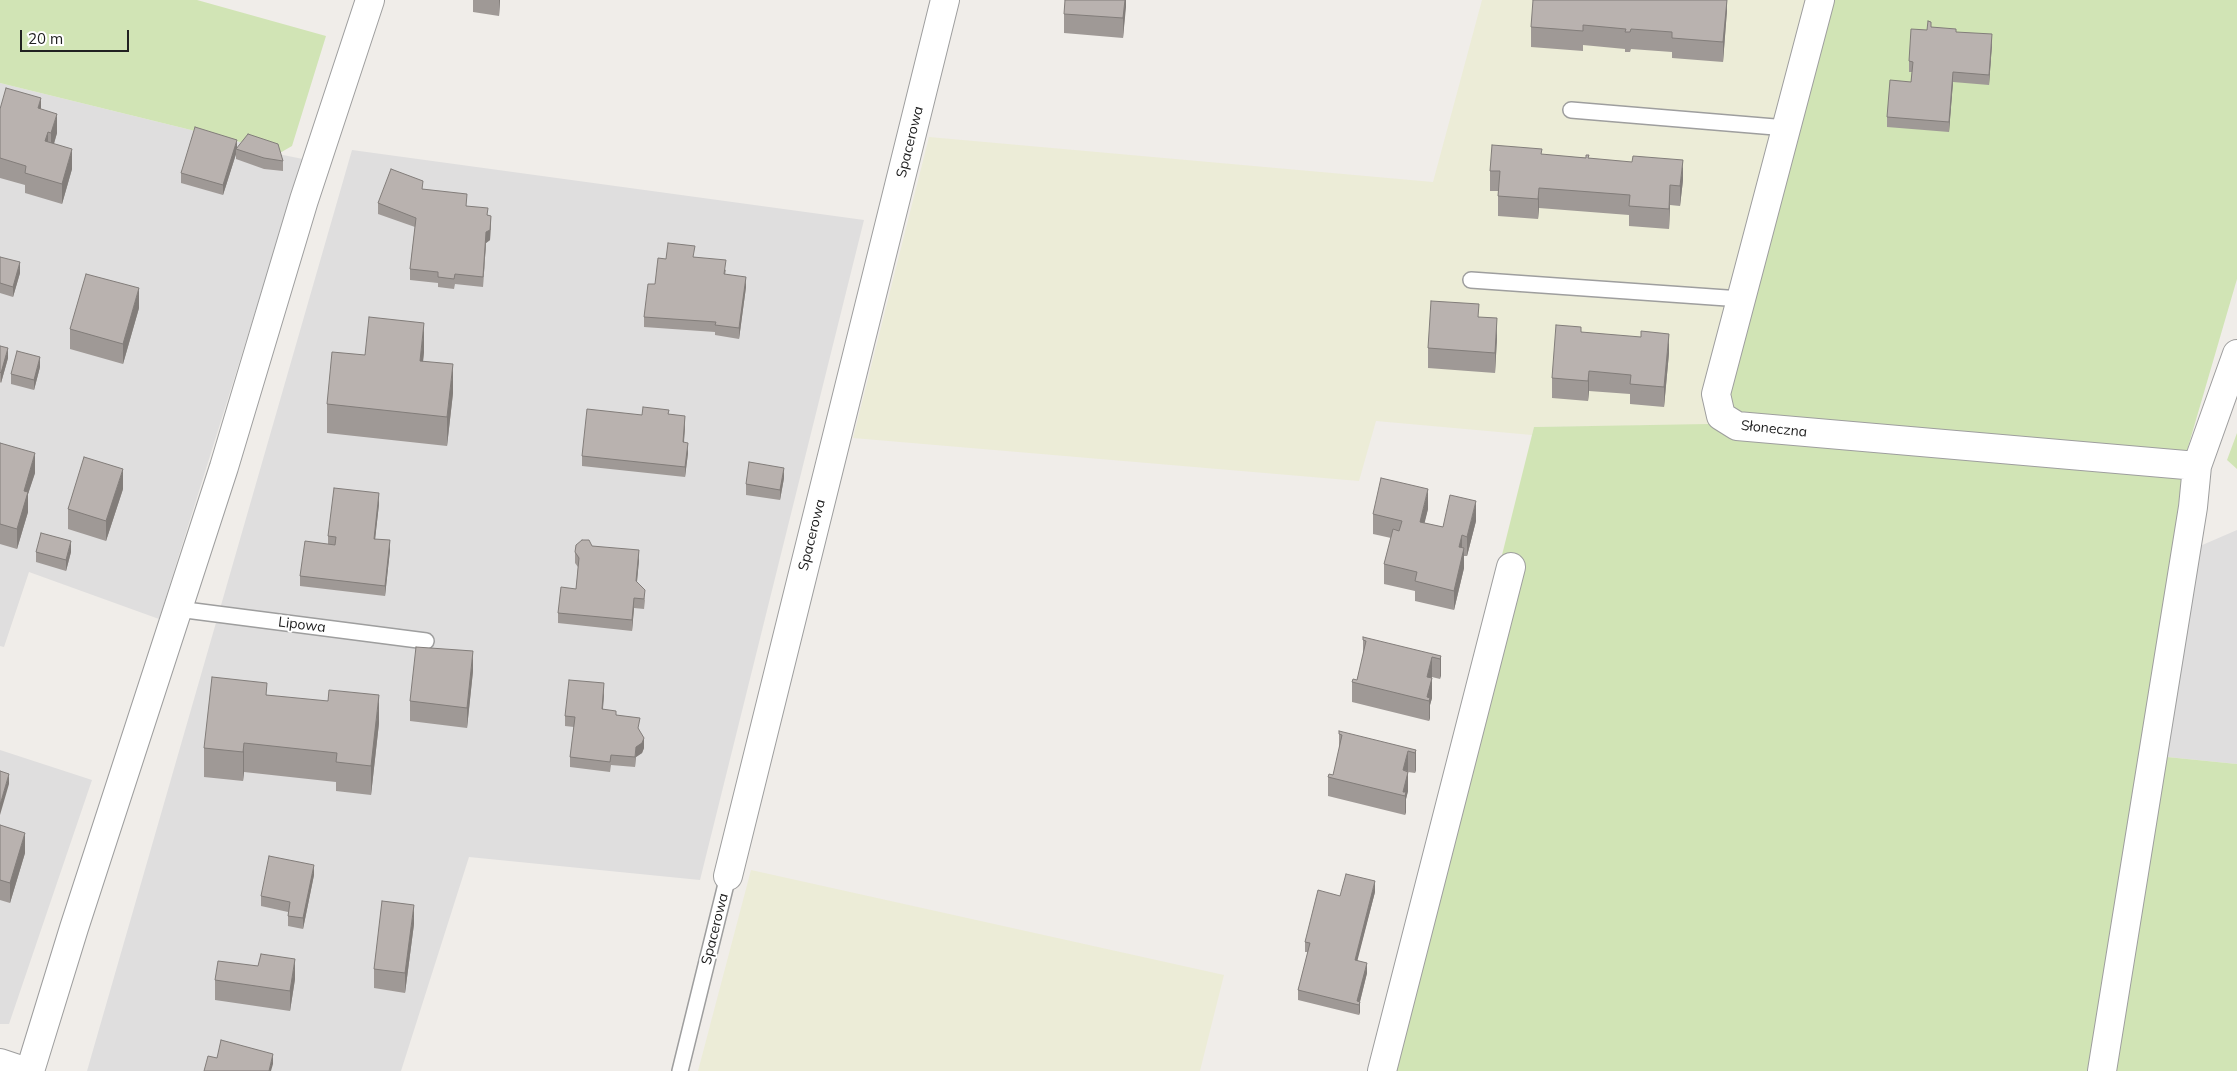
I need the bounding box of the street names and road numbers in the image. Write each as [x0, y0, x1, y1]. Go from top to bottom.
street label: Spacerowa [893, 104, 927, 180]
street label: Słoneczna [1740, 417, 1808, 441]
street label: Spacerowa [795, 497, 829, 573]
street label: Lipowa [277, 614, 327, 636]
street label: Spacerowa [698, 891, 732, 967]

